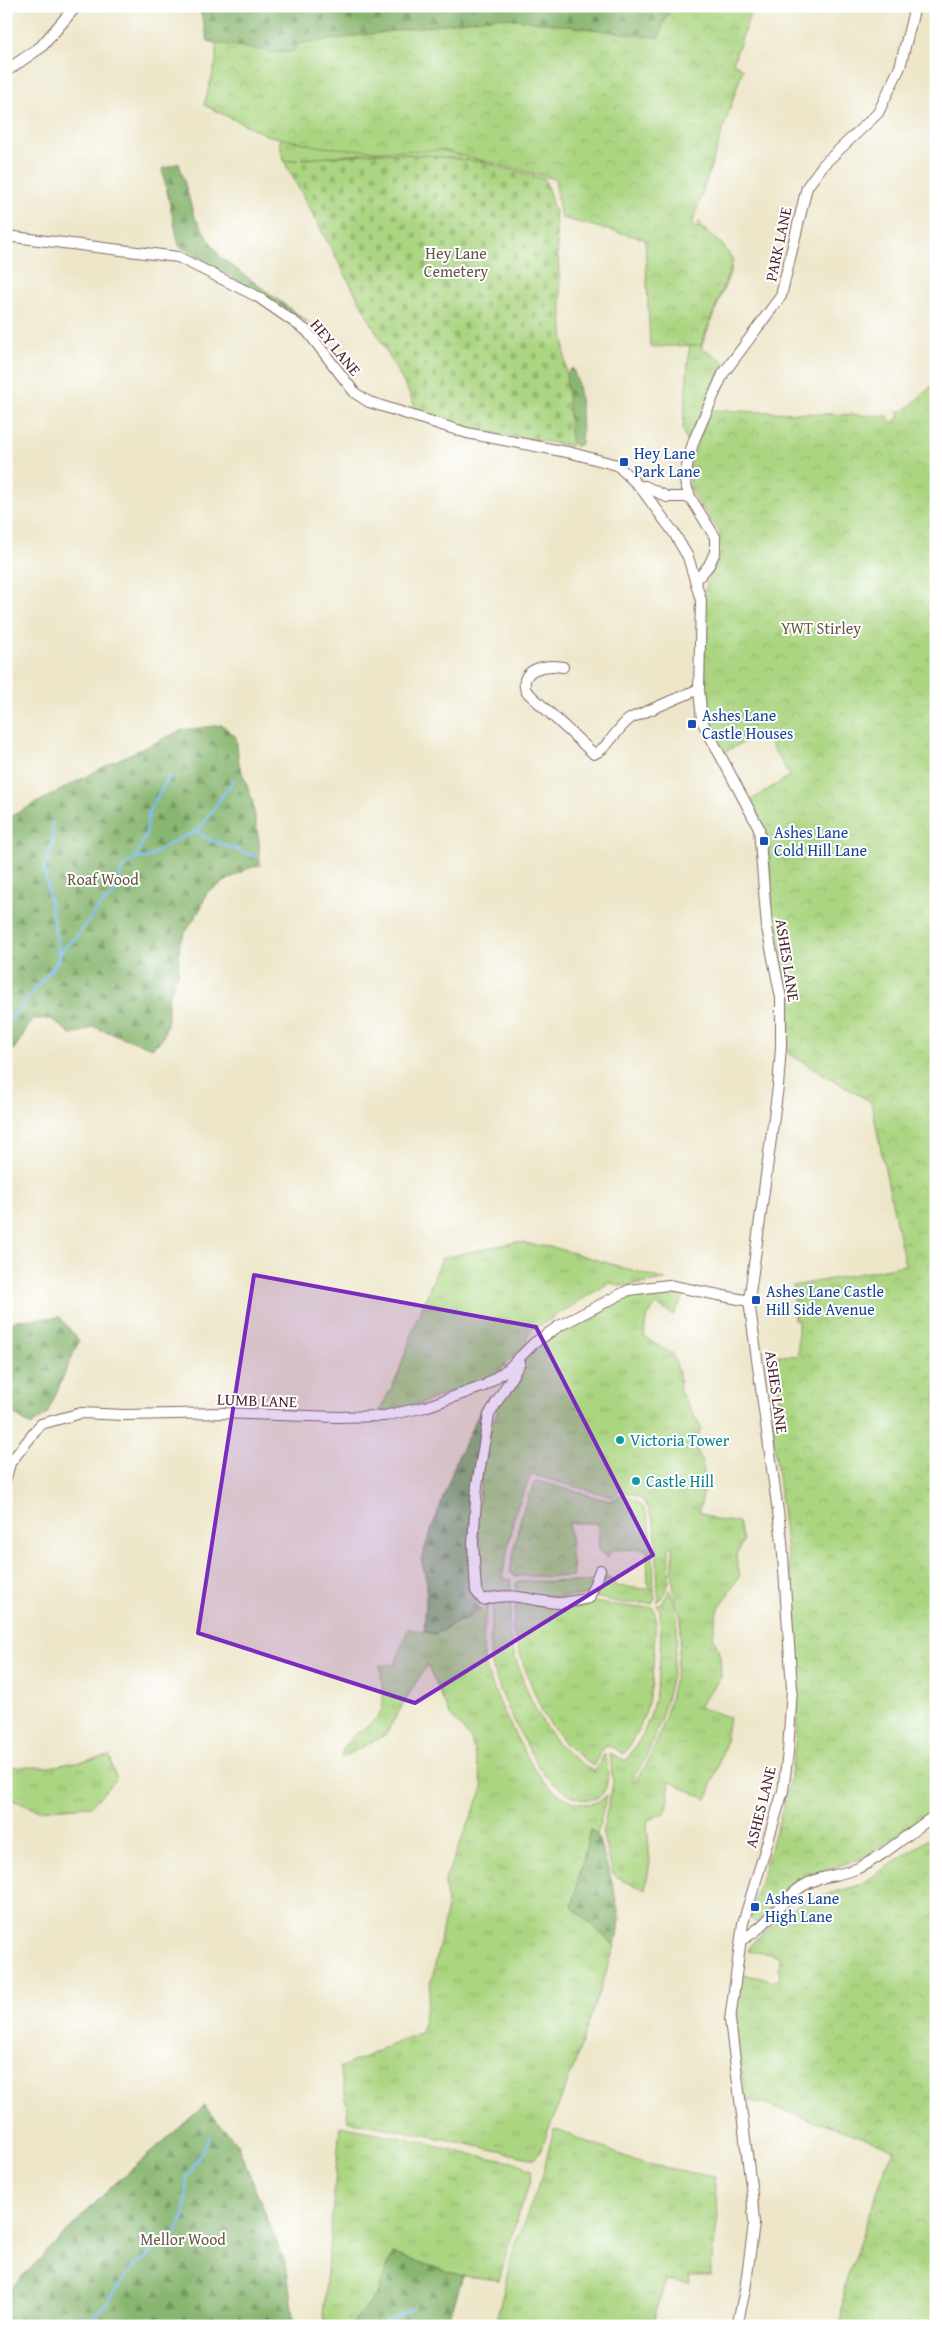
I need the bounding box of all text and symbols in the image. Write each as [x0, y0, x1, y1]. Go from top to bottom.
street label: PARK LANE [758, 205, 798, 283]
park label: Hey Lane Cemetery [424, 241, 488, 283]
street label: HEY LANE [305, 313, 367, 381]
place label: Hey Lane Park Lane [634, 441, 700, 483]
marker: Hey Lane Park Lane [618, 456, 630, 468]
park label: YWT Stirley [781, 616, 861, 640]
place label: Ashes Lane Castle Houses [702, 703, 793, 745]
marker: Ashes Lane Castle Houses [686, 718, 698, 730]
place label: Ashes Lane Cold Hill Lane [774, 820, 867, 862]
marker: Ashes Lane Cold Hill Lane [758, 835, 770, 847]
park label: Roaf Wood [67, 867, 139, 891]
street label: ASHES LANE [770, 917, 806, 1003]
place label: Ashes Lane Castle Hill Side Avenue [766, 1279, 884, 1321]
marker: Ashes Lane Castle Hill Side Avenue [750, 1294, 762, 1306]
street label: ASHES LANE [759, 1349, 795, 1435]
street label: LUMB LANE [217, 1387, 297, 1413]
place label: Victoria Tower [630, 1428, 730, 1452]
marker: Victoria Tower [614, 1434, 626, 1446]
place label: Castle Hill [646, 1469, 714, 1493]
marker: Castle Hill [630, 1475, 642, 1487]
street label: ASHES LANE [738, 1764, 782, 1850]
place label: Ashes Lane High Lane [765, 1886, 839, 1928]
marker: Ashes Lane High Lane [749, 1901, 761, 1913]
park label: Mellor Wood [140, 2227, 226, 2251]

